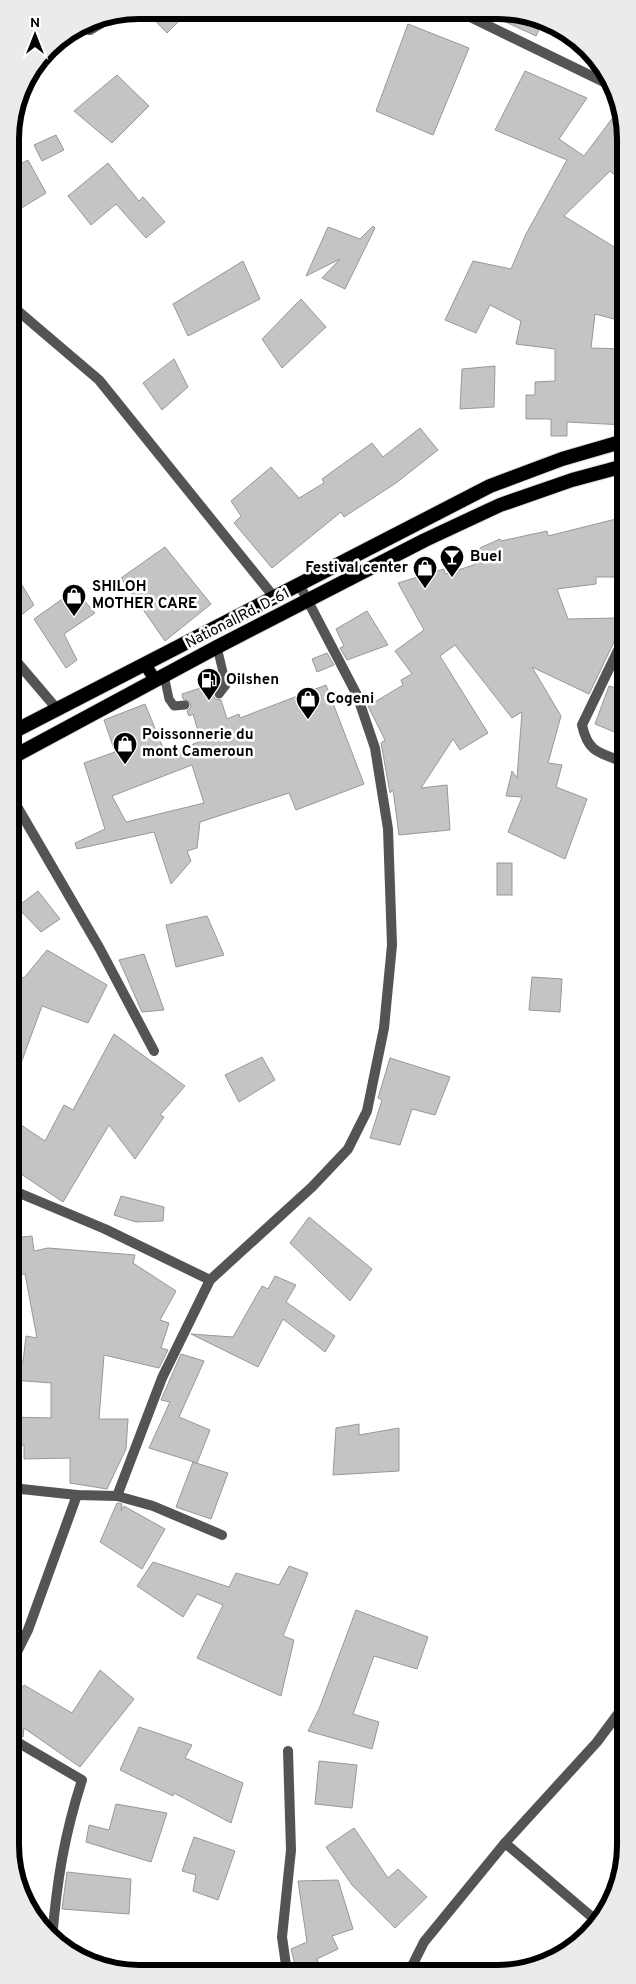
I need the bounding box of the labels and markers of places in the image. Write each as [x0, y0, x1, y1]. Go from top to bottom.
bar icon: Buel [439, 544, 465, 578]
place label: Buel [470, 548, 502, 567]
shop icon: Festival center [412, 555, 438, 589]
place label: Festival center [305, 559, 409, 578]
place label: SHILOH MOTHER CARE [92, 578, 197, 614]
shop icon: SHILOH MOTHER CARE [61, 583, 87, 617]
fuel station icon: Oilshen [196, 667, 222, 701]
place label: Oilshen [226, 671, 279, 690]
shop icon: Cogeni [295, 686, 321, 720]
place label: Cogeni [326, 690, 374, 709]
place label: Poissonnerie du mont Cameroun [142, 726, 254, 762]
shop icon: Poissonnerie du mont Cameroun [112, 731, 138, 765]

